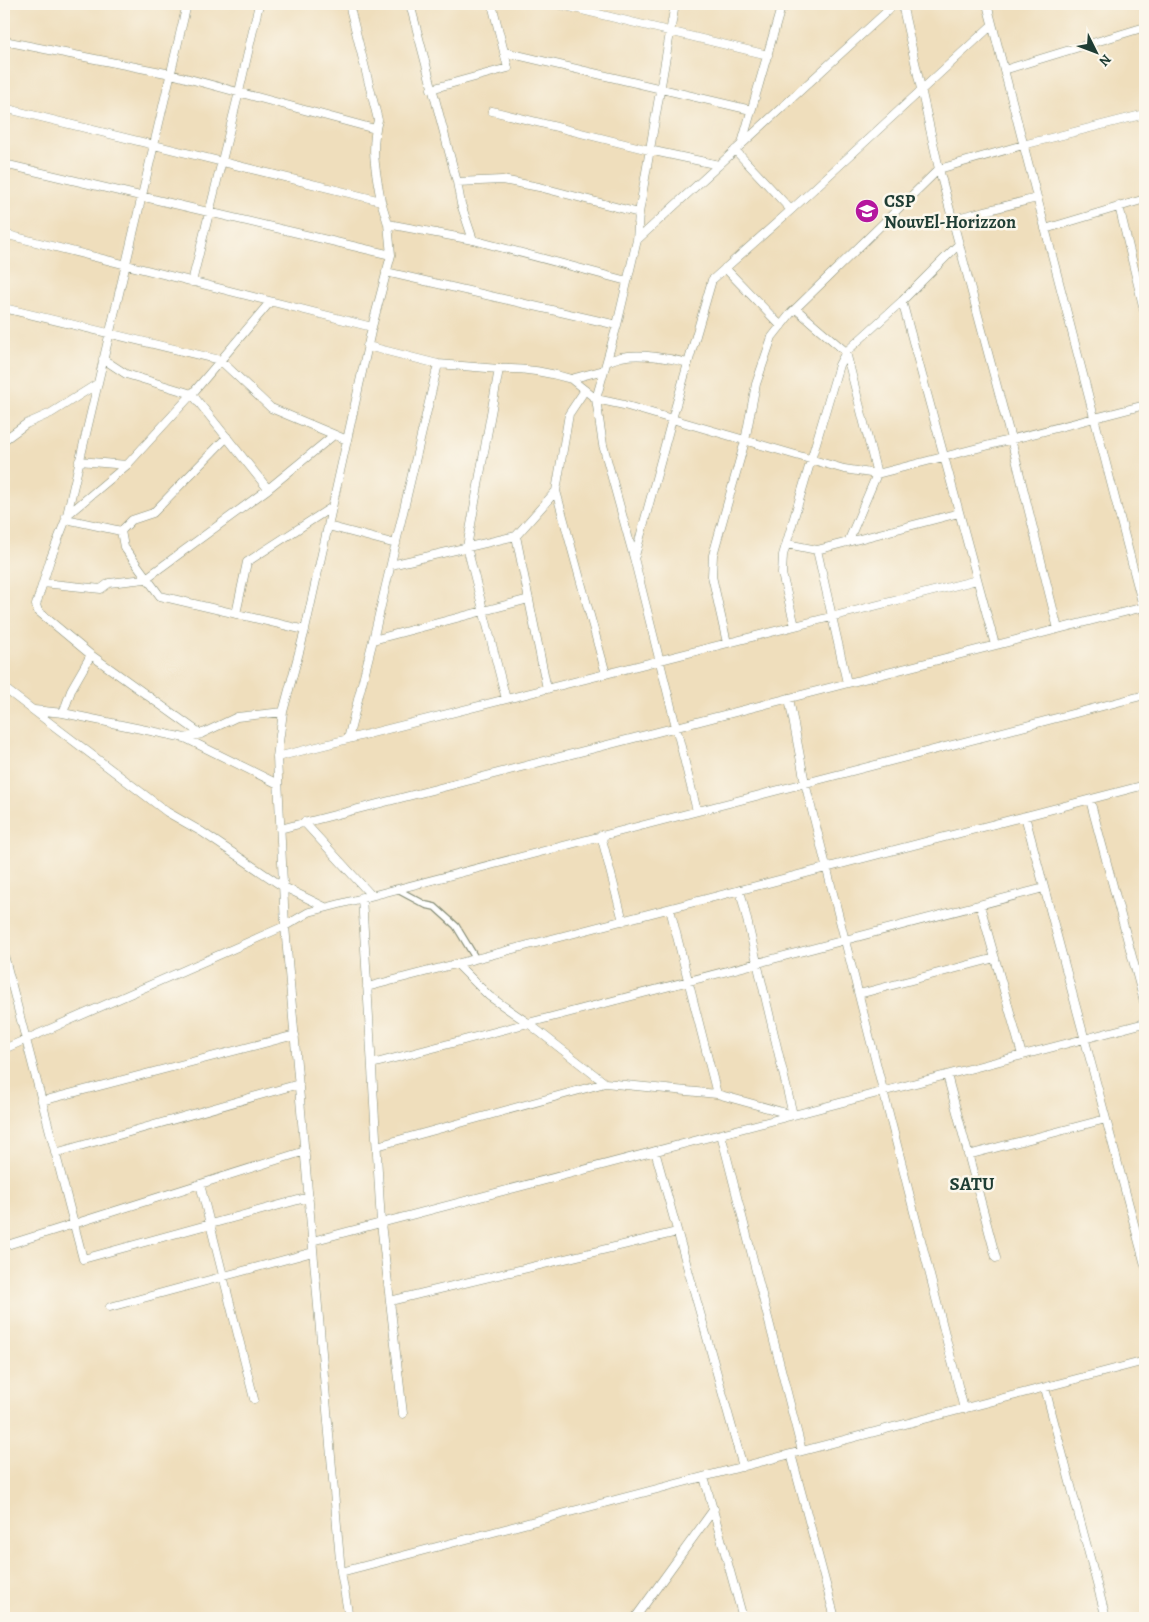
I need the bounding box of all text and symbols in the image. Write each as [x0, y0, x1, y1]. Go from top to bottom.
north arrow [1072, 28, 1122, 78]
text: N [1095, 50, 1116, 71]
place label: CSP NouvEl-Horizzon [884, 189, 1016, 234]
school or university icon: CSP NouvEl-Horizzon [854, 198, 880, 224]
district label: SATU [950, 1171, 995, 1197]

